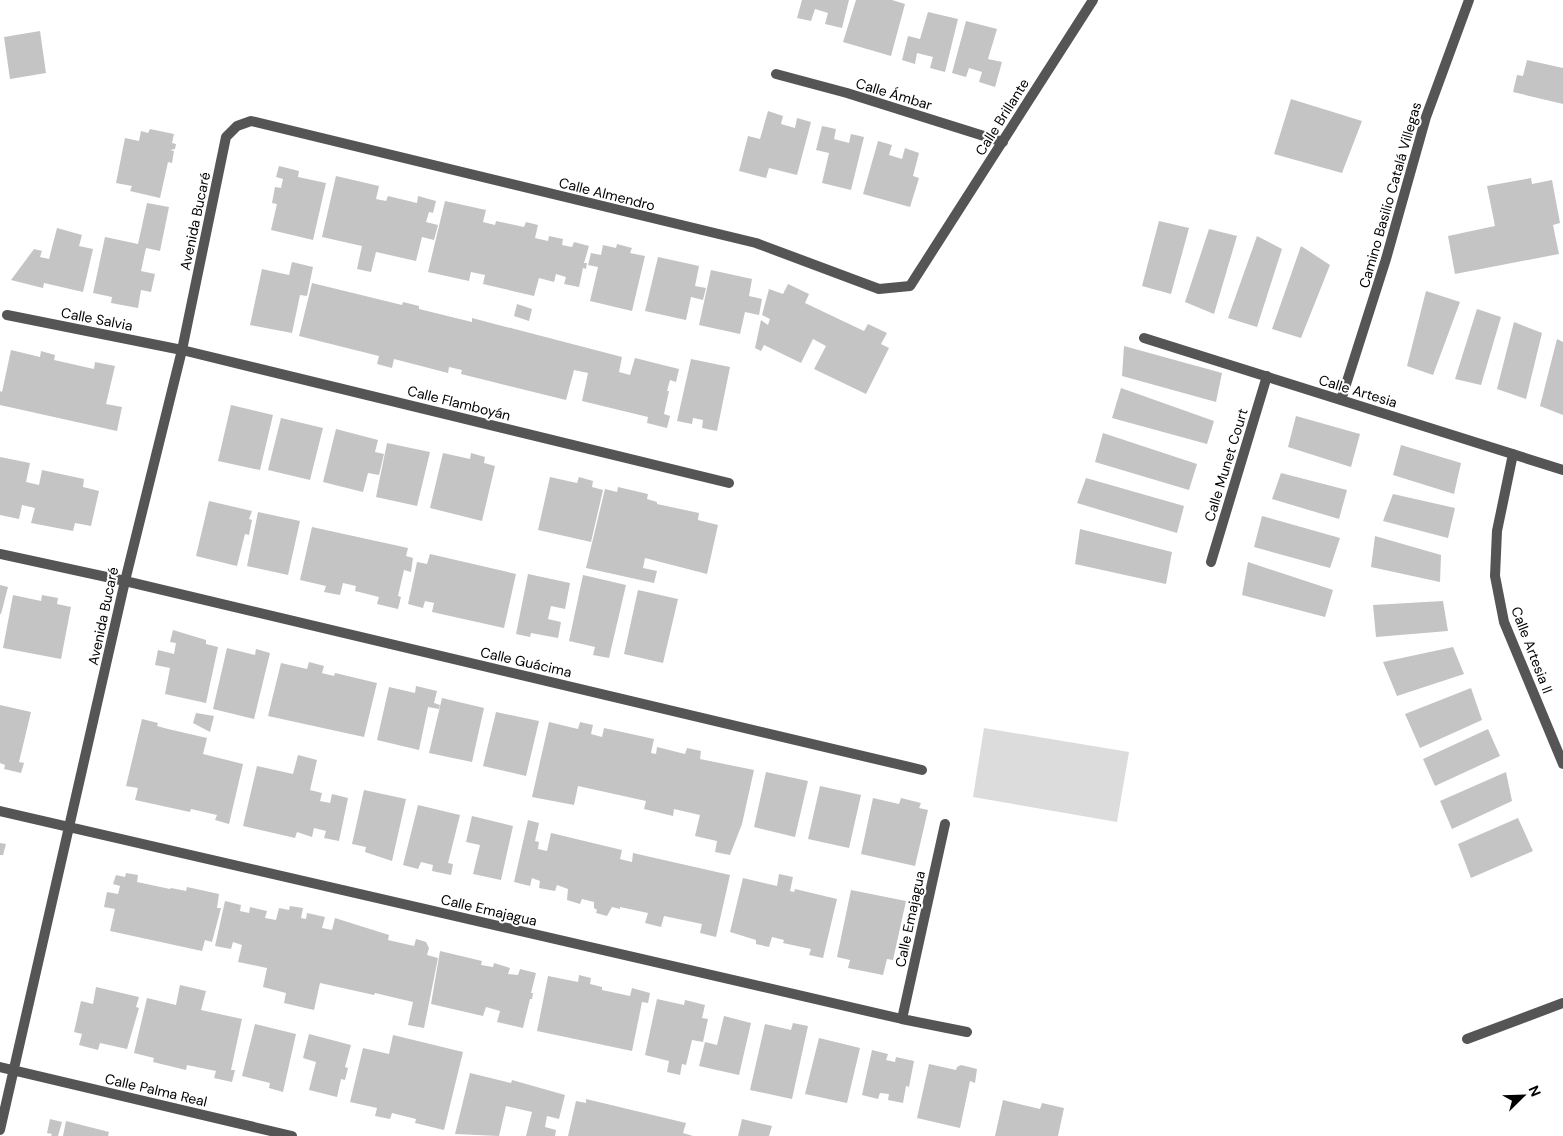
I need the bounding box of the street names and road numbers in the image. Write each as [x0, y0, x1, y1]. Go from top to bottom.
street label: Calle Ámbar [854, 74, 934, 114]
street label: Calle Brillante [971, 75, 1033, 159]
street label: Camino Basilio Catalá Villegas [1355, 100, 1425, 290]
street label: Avenida Bucaré [176, 170, 214, 272]
street label: Calle Almendro [557, 173, 657, 215]
street label: Calle Salvia [60, 303, 134, 335]
street label: Calle Artesia [1316, 371, 1400, 411]
street label: Calle Flamboyán [405, 381, 513, 425]
street label: Calle Munet Court [1200, 406, 1252, 524]
street label: Avenida Bucaré [84, 565, 122, 667]
street label: Calle Artesia II [1507, 604, 1557, 696]
street label: Calle Guácima [479, 643, 573, 681]
street label: Calle Emajagua [891, 869, 929, 969]
street label: Calle Emajagua [439, 890, 539, 930]
street label: Calle Palma Real [103, 1069, 209, 1111]

